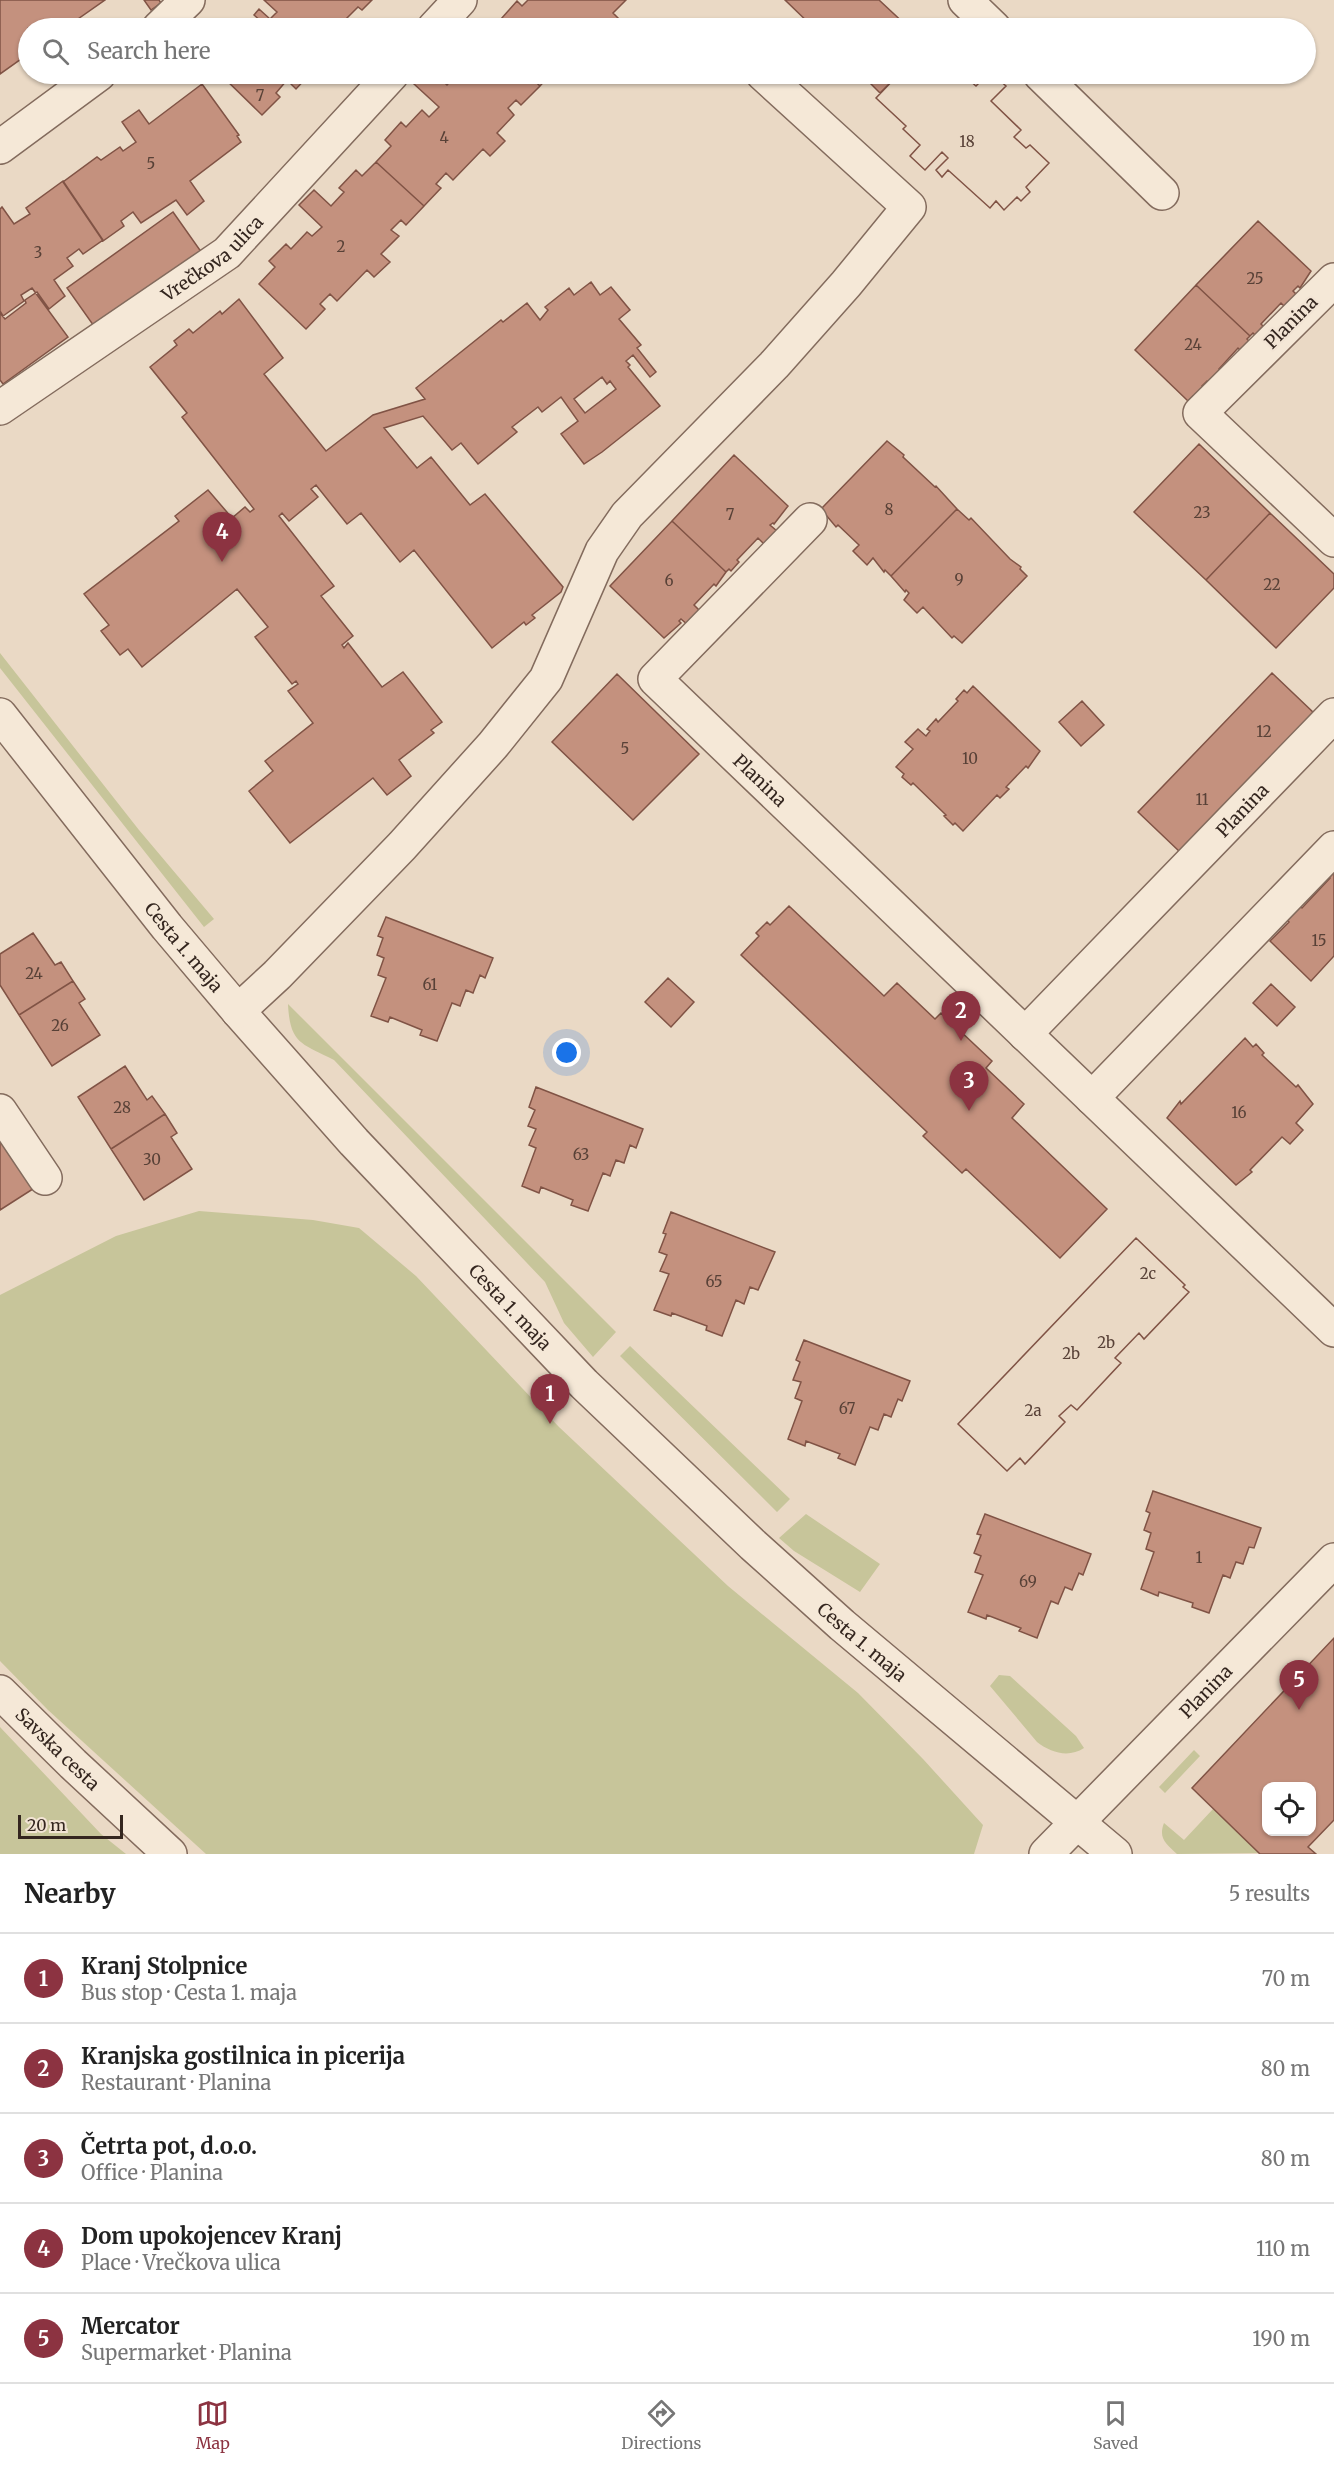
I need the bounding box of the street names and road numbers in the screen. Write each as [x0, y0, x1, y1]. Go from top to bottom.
street label: Vrečkova ulica [156, 210, 268, 307]
street label: Planina [1260, 290, 1323, 353]
street label: Planina [729, 749, 792, 811]
street label: Planina [1211, 778, 1274, 842]
street label: Cesta 1. maja [140, 897, 228, 997]
street label: Cesta 1. maja [464, 1259, 557, 1355]
street label: Cesta 1. maja [813, 1597, 912, 1686]
street label: Planina [1174, 1659, 1237, 1723]
street label: Savska cesta [11, 1703, 105, 1795]

